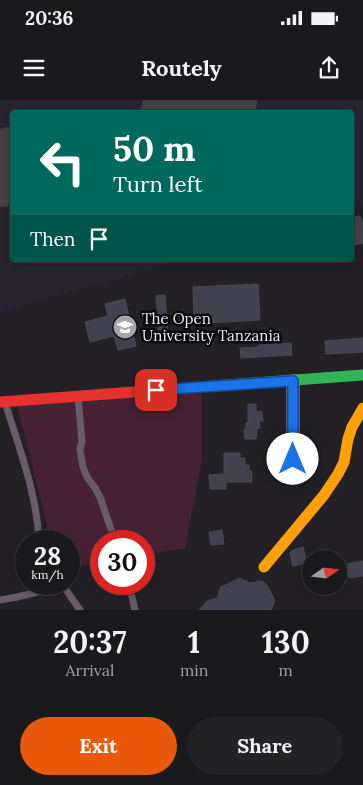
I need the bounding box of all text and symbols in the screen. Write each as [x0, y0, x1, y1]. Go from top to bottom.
text: 20:36 [25, 6, 74, 30]
icon: menu [20, 54, 48, 82]
text: Routely [141, 54, 222, 82]
icon: share [315, 54, 343, 82]
text: 50 m [113, 126, 196, 171]
icon: left [30, 130, 95, 195]
text: Turn left [113, 170, 203, 198]
icon: arrive [85, 225, 113, 253]
text: Then [30, 227, 75, 251]
place label: The Open University Tanzania [142, 309, 281, 345]
school or university icon: The Open University Tanzania [112, 314, 138, 340]
pin [135, 369, 177, 411]
icon: arrive [142, 376, 170, 404]
position arrow [266, 432, 318, 484]
speed limit sign: 30 [90, 530, 155, 595]
text: 28 [34, 540, 61, 572]
north arrow [302, 550, 348, 595]
map controls [302, 550, 347, 595]
text: km/h [31, 567, 64, 582]
text: 20:37 [53, 623, 127, 661]
text: 1 [188, 623, 200, 661]
text: 130 [262, 623, 310, 661]
text: Arrival [66, 660, 114, 680]
text: min [180, 660, 208, 680]
text: m [279, 660, 293, 680]
button: Exit [20, 717, 177, 775]
button: Share [187, 717, 343, 775]

